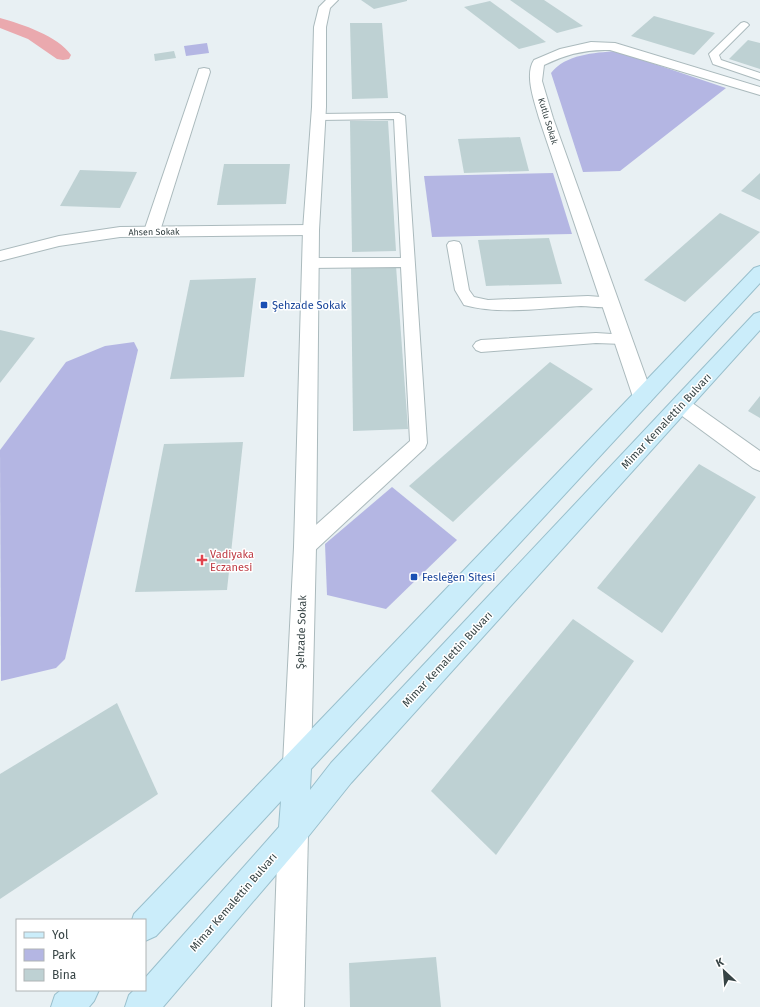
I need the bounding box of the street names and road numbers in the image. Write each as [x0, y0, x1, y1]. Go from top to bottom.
street label: Kutlu Sokak [536, 97, 560, 146]
street label: Ahsen Sokak [128, 227, 180, 237]
street label: Mimar Kemalettin Bulvarı [619, 371, 714, 472]
street label: Şehzade Sokak [294, 594, 309, 669]
street label: Mimar Kemalettin Bulvarı [400, 609, 495, 710]
street label: Mimar Kemalettin Bulvarı [187, 850, 280, 954]

